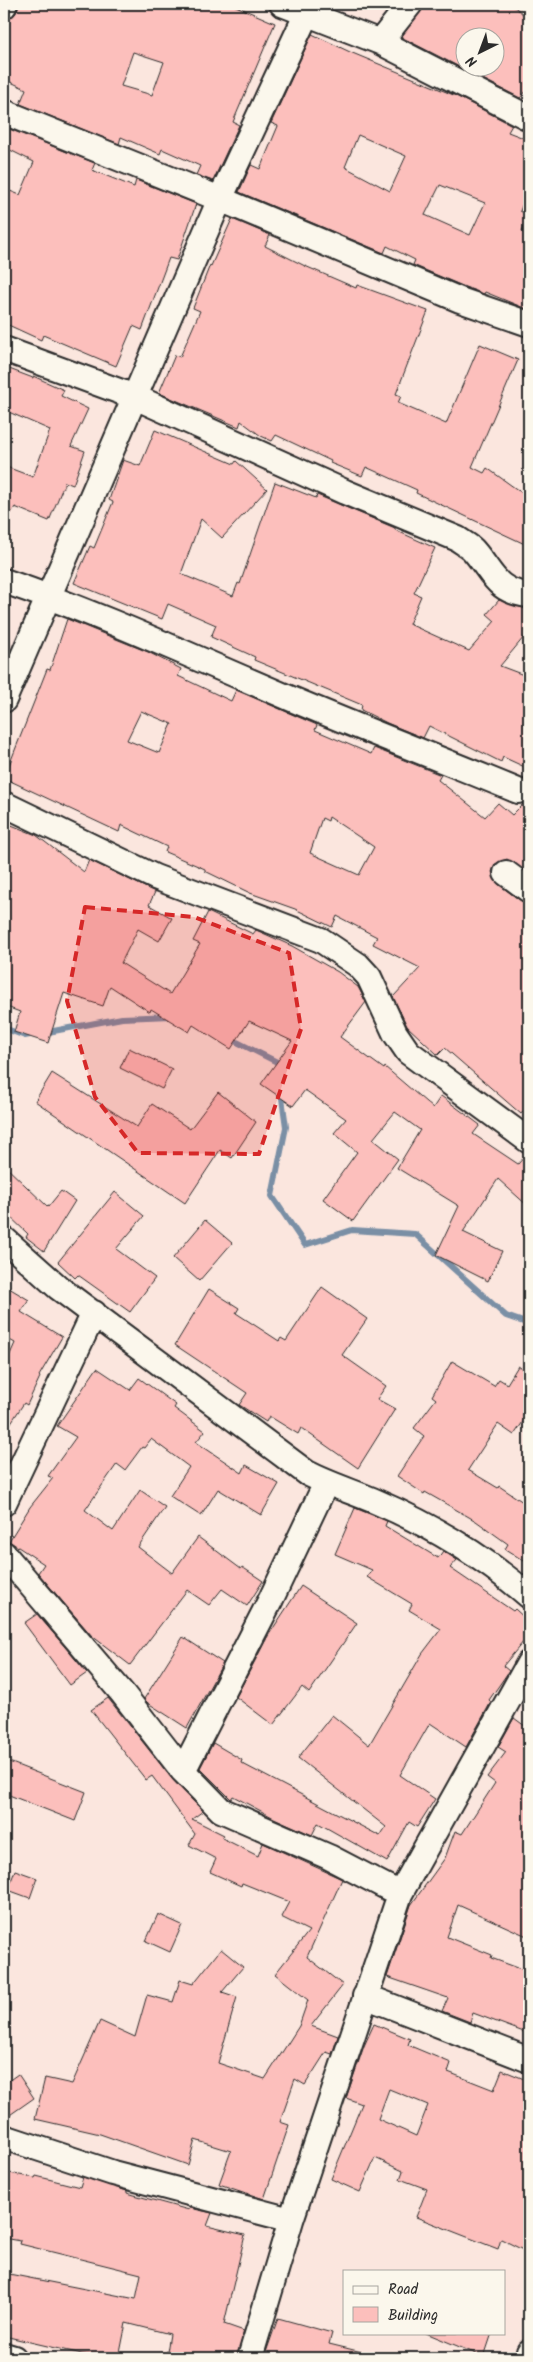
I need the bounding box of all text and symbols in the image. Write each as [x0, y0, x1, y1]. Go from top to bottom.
north arrow [456, 28, 506, 78]
text: N [461, 50, 483, 72]
legend [343, 2270, 506, 2334]
text: Road [388, 2278, 419, 2302]
text: Building [388, 2304, 438, 2328]

